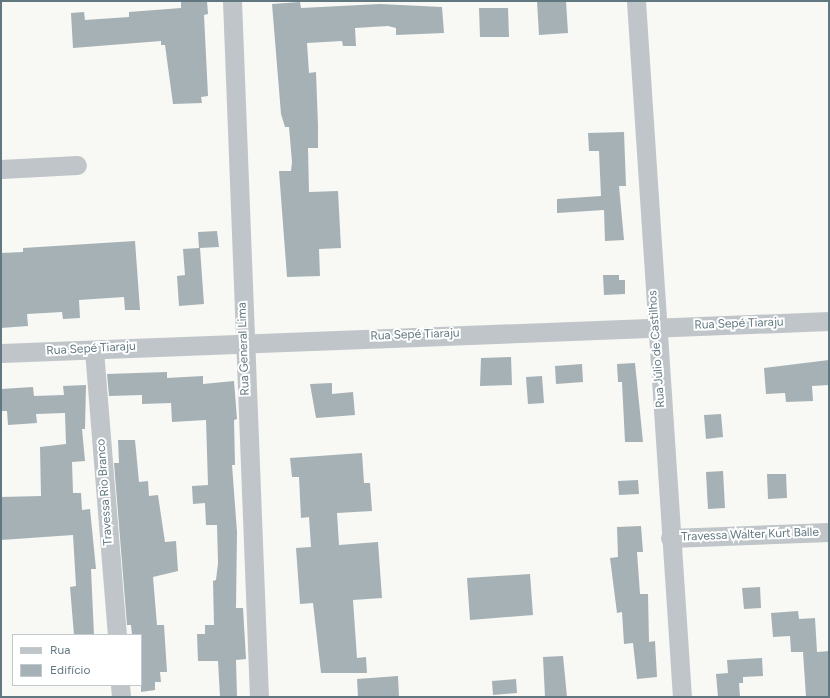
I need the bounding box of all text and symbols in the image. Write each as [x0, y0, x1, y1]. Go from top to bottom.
street label: Rua Júlio de Castilhos [646, 290, 668, 408]
street label: Rua General Lima [235, 302, 253, 396]
street label: Rua Sepé Tiaraju [694, 315, 784, 333]
street label: Rua Sepé Tiaraju [370, 326, 460, 344]
street label: Rua Sepé Tiaraju [46, 339, 136, 359]
street label: Travessa Rio Branco [94, 438, 116, 546]
street label: Travessa Walter Kurt Balle [681, 525, 819, 545]
legend [12, 634, 142, 686]
text: Rua [50, 643, 70, 657]
text: Edifício [50, 663, 90, 677]

